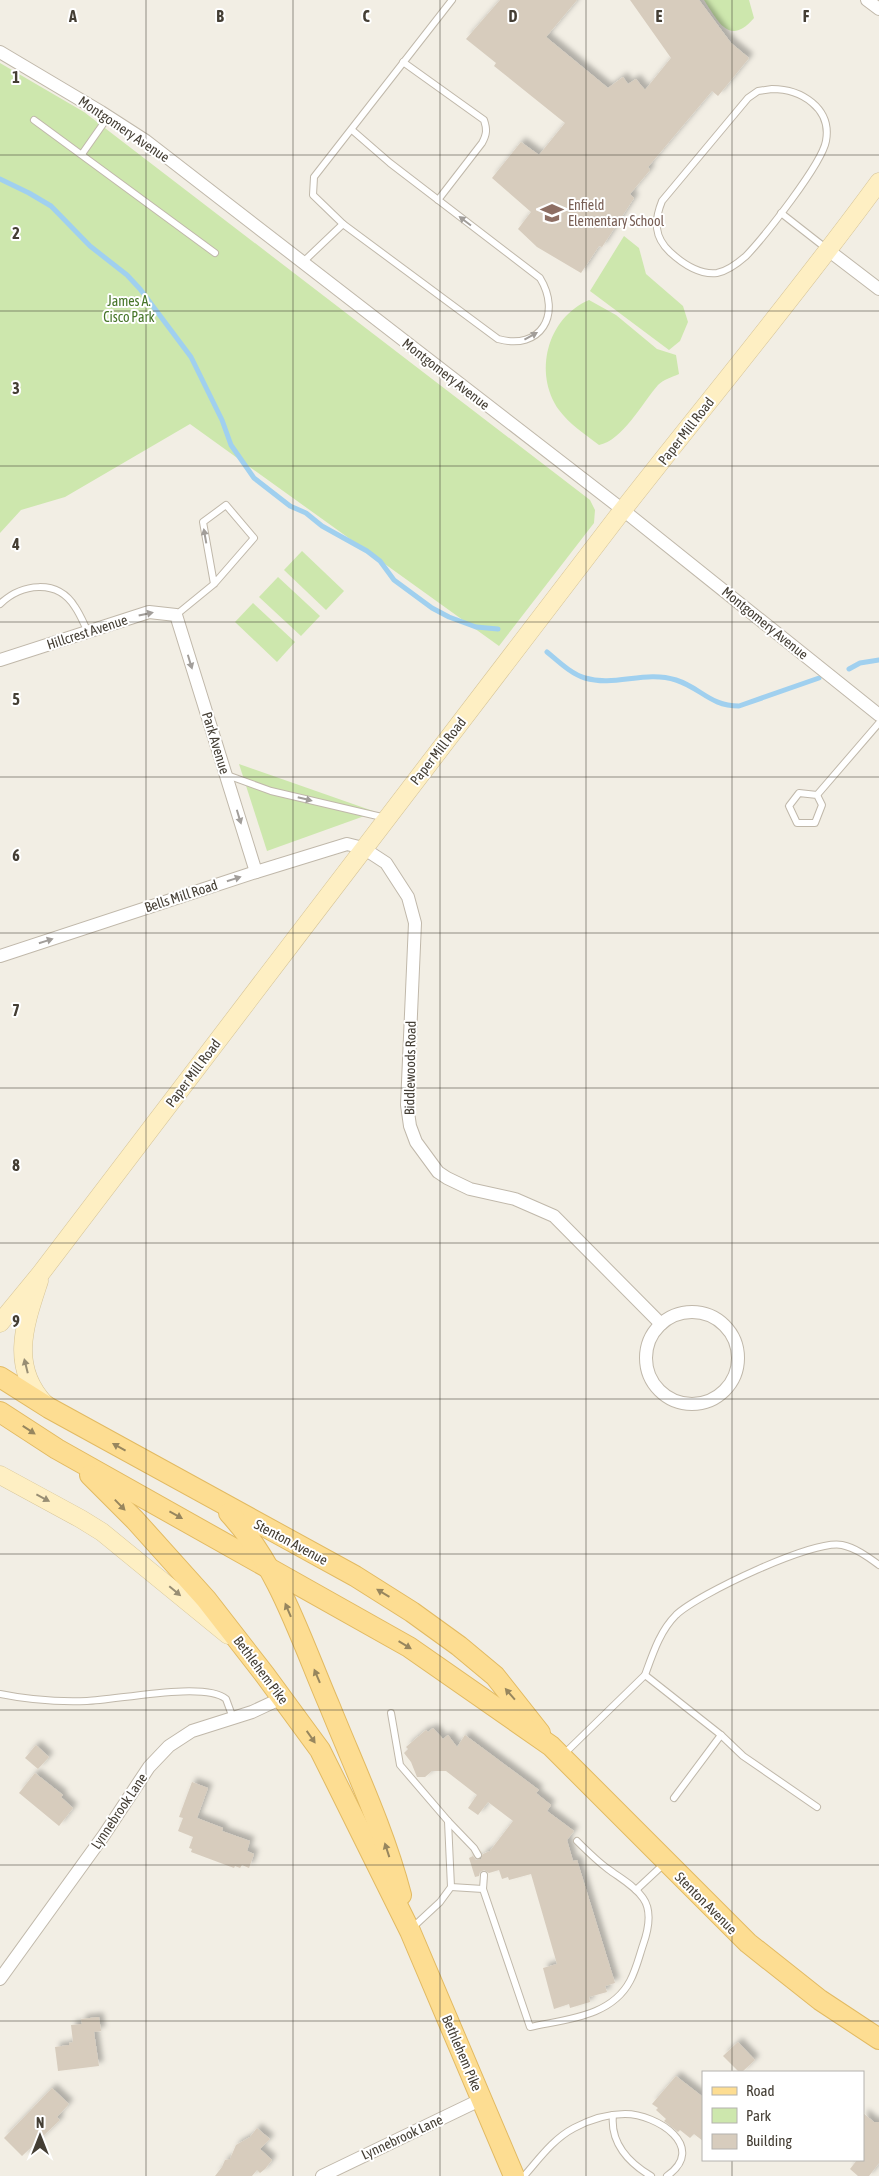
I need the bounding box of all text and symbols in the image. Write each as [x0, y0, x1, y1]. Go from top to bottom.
text: A [68, 7, 77, 25]
text: B [216, 7, 224, 25]
text: C [362, 7, 370, 25]
text: D [509, 7, 518, 25]
text: E [656, 7, 663, 25]
text: F [803, 7, 810, 25]
text: 1 [12, 68, 20, 86]
street label: Montgomery Avenue [76, 93, 172, 165]
place label: Enfield Elementary School [568, 197, 664, 229]
school or university icon: Enfield Elementary School [539, 200, 565, 226]
one-way arrow [459, 215, 472, 226]
text: 2 [12, 224, 20, 242]
park label: James A. Cisco Park [103, 293, 155, 325]
one-way arrow [523, 332, 538, 340]
street label: Montgomery Avenue [399, 335, 493, 413]
text: 3 [12, 379, 20, 397]
street label: Paper Mill Road [655, 394, 717, 468]
one-way arrow [201, 527, 209, 543]
text: 4 [11, 535, 20, 553]
street label: Montgomery Avenue [719, 583, 811, 663]
one-way arrow [139, 610, 154, 618]
street label: Hillcrest Avenue [45, 611, 129, 653]
one-way arrow [187, 654, 195, 669]
text: 5 [12, 690, 20, 708]
street label: Park Avenue [199, 710, 233, 776]
street label: Paper Mill Road [407, 714, 469, 788]
one-way arrow [298, 795, 313, 803]
one-way arrow [235, 809, 243, 824]
text: 6 [12, 846, 20, 864]
one-way arrow [227, 875, 242, 883]
street label: Bells Mill Road [142, 877, 220, 915]
one-way arrow [39, 937, 54, 944]
text: 7 [12, 1001, 20, 1019]
street label: Biddlewoods Road [401, 1021, 419, 1115]
street label: Paper Mill Road [162, 1036, 224, 1110]
text: 8 [12, 1156, 20, 1174]
text: 9 [12, 1312, 20, 1330]
one-way arrow [22, 1359, 30, 1374]
one-way arrow [22, 1426, 35, 1435]
one-way arrow [111, 1443, 126, 1451]
one-way arrow [36, 1494, 50, 1502]
one-way arrow [114, 1498, 126, 1510]
one-way arrow [170, 1511, 183, 1520]
street label: Stenton Avenue [252, 1516, 330, 1568]
one-way arrow [169, 1586, 182, 1597]
one-way arrow [377, 1589, 390, 1598]
one-way arrow [284, 1603, 292, 1617]
street label: Bethlehem Pike [230, 1633, 292, 1707]
one-way arrow [399, 1640, 412, 1649]
one-way arrow [312, 1669, 320, 1683]
one-way arrow [505, 1688, 516, 1700]
one-way arrow [306, 1730, 316, 1744]
street label: Lynnebrook Lane [88, 1770, 150, 1852]
one-way arrow [383, 1842, 391, 1857]
street label: Stenton Avenue [672, 1869, 740, 1937]
street label: Bethlehem Pike [439, 2013, 485, 2093]
legend [702, 2071, 864, 2161]
text: Road [746, 2082, 775, 2099]
text: Park [746, 2107, 771, 2124]
north arrow [15, 2111, 65, 2161]
street label: Lynnebrook Lane [359, 2111, 445, 2163]
text: N [36, 2115, 44, 2131]
text: Building [746, 2132, 792, 2149]

